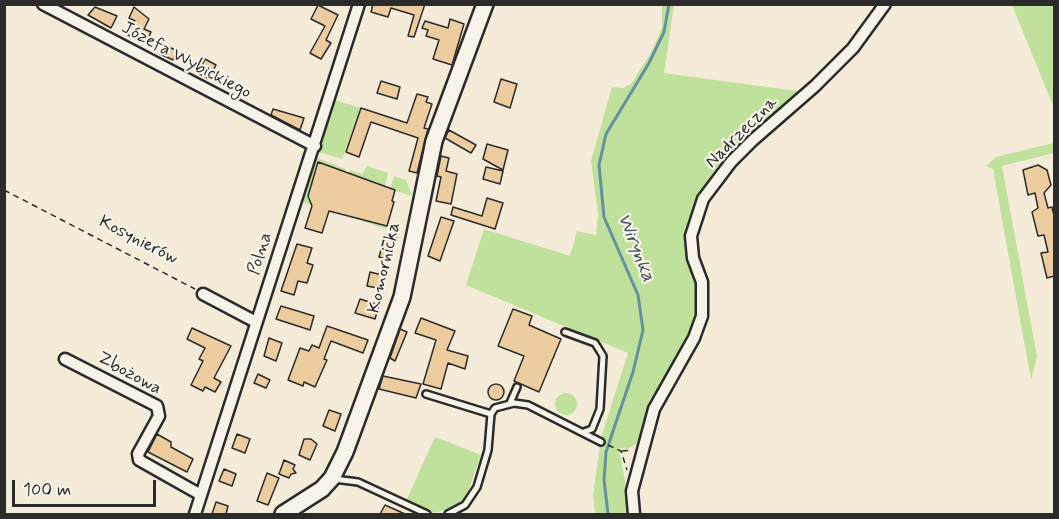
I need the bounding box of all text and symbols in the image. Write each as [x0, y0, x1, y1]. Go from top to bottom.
street label: Józefa Wybickiego [117, 18, 255, 104]
street label: Nadrzeczna [701, 92, 783, 174]
water label: Wirynka [610, 210, 660, 286]
street label: Kosynierów [95, 212, 181, 270]
street label: Komornicka [364, 221, 406, 315]
street label: Polna [244, 230, 278, 278]
street label: Zbożowa [93, 348, 165, 400]
scale bar [15, 468, 159, 506]
text: 100 m [23, 478, 71, 502]

